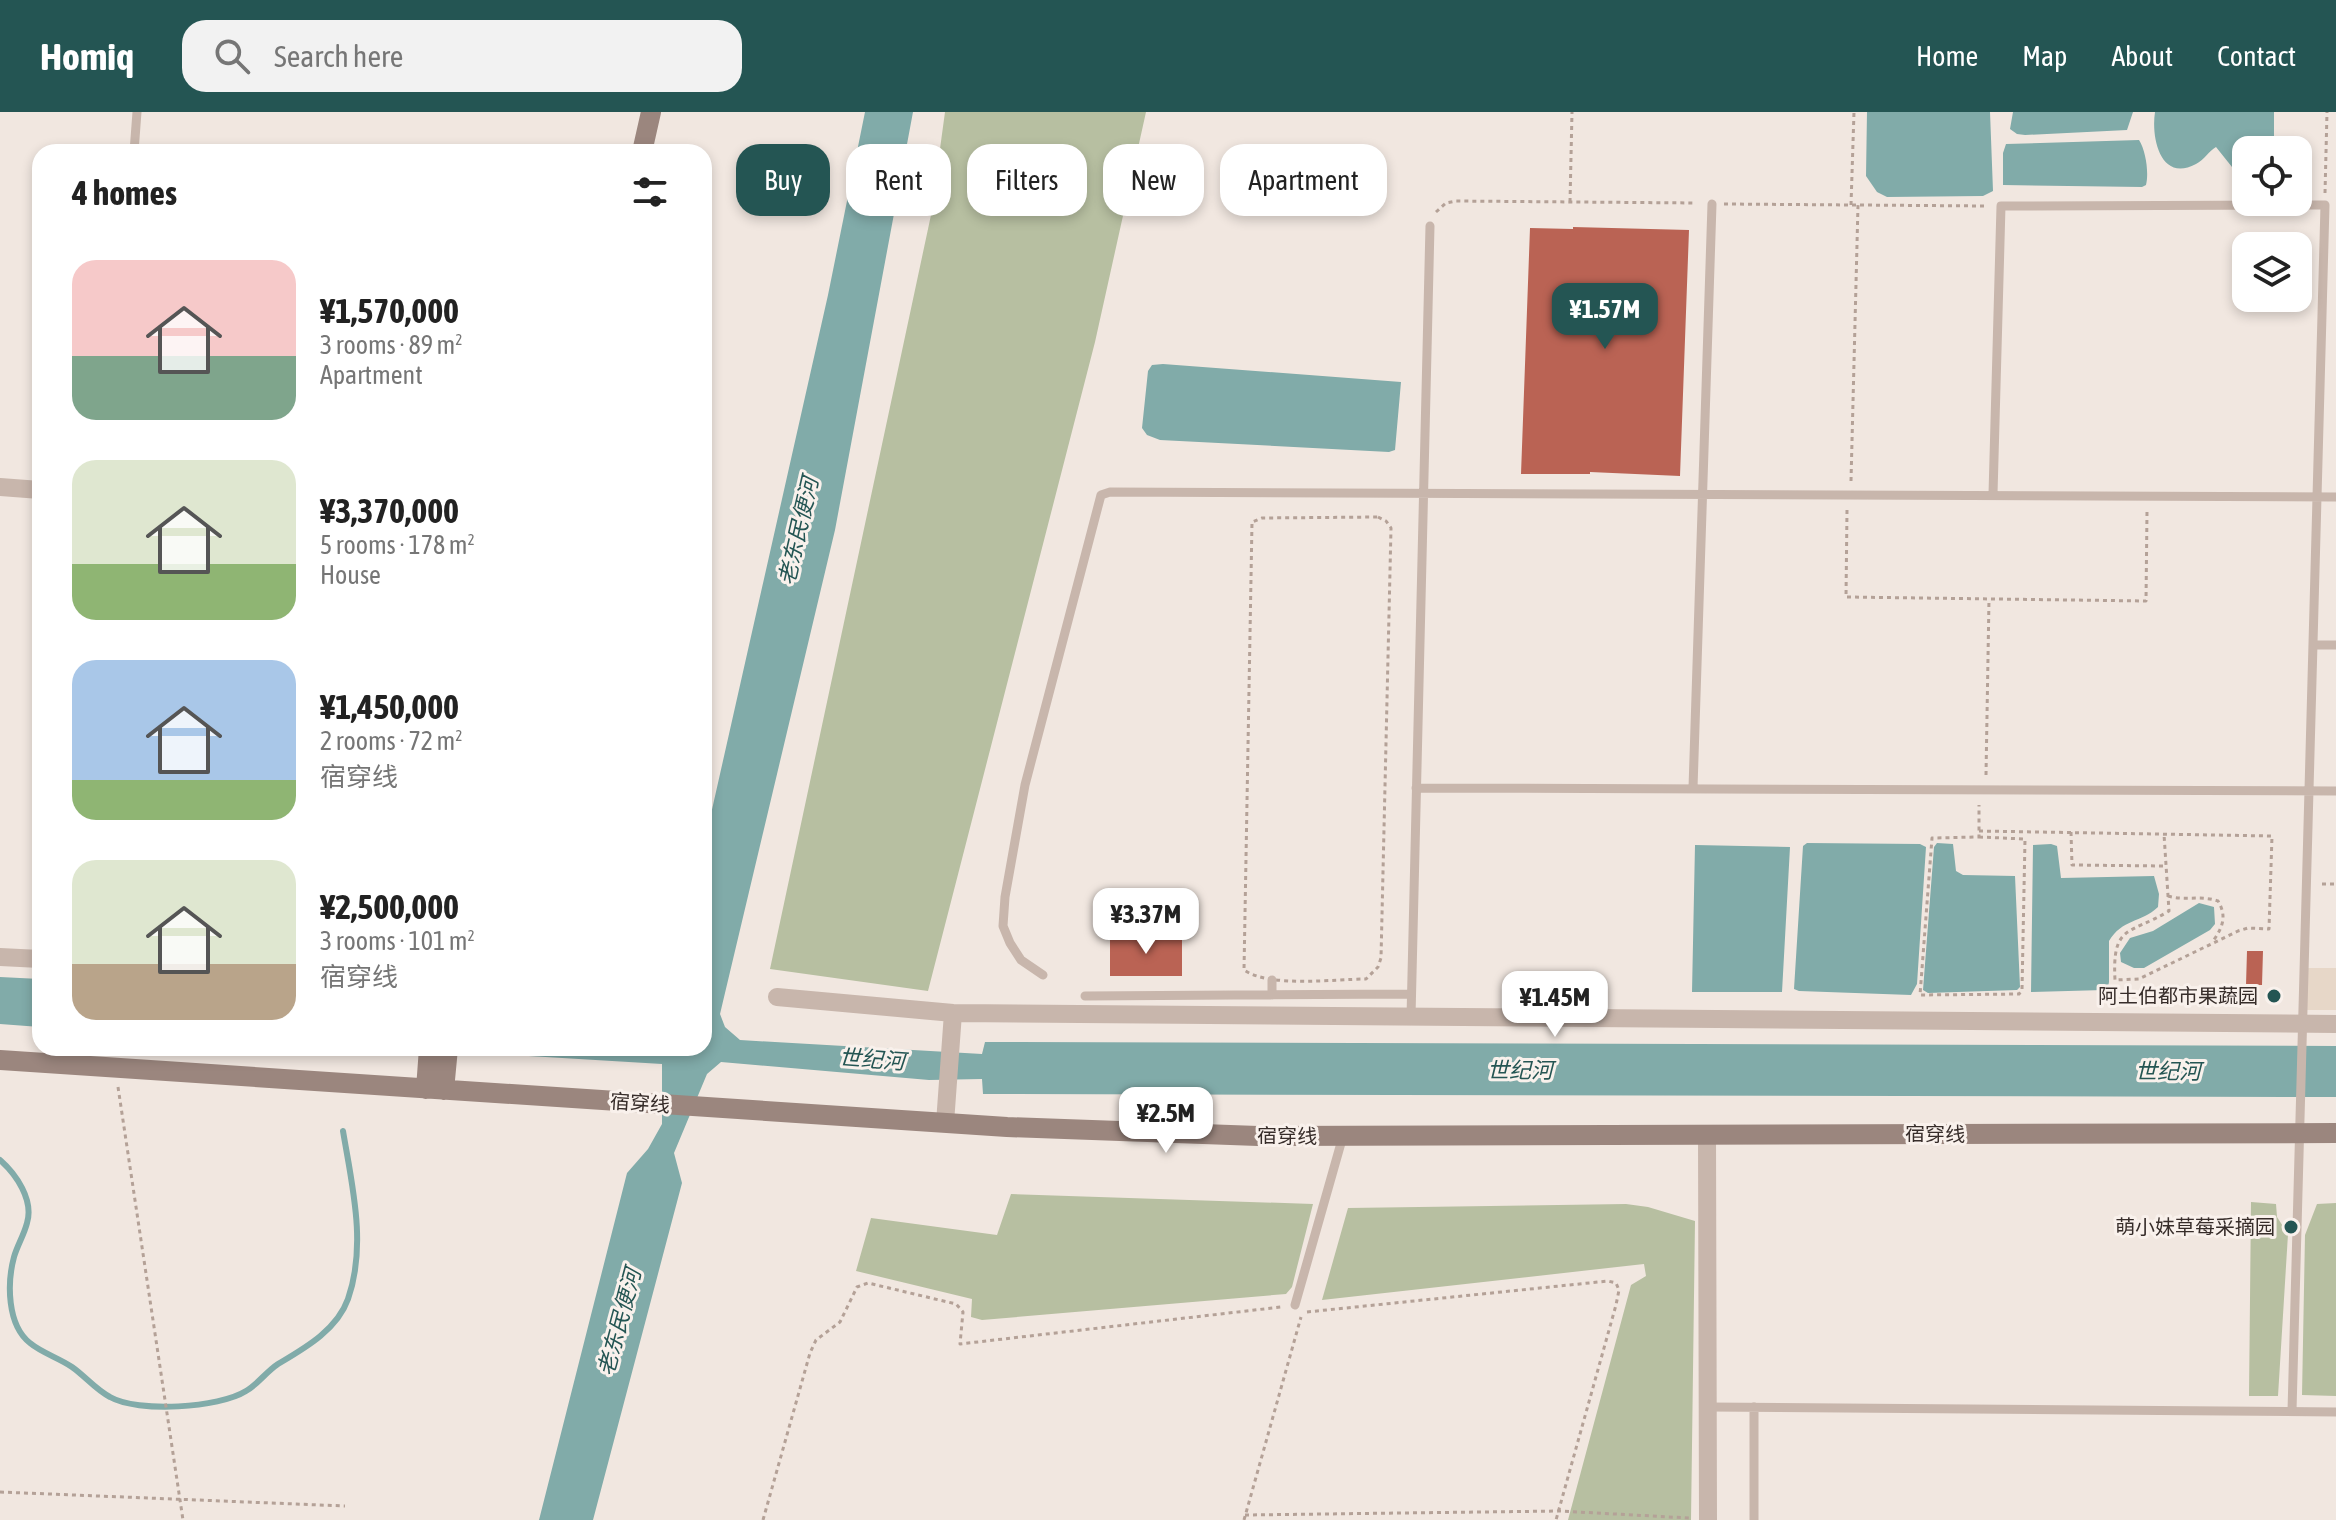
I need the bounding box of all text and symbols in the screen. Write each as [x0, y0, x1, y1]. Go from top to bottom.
search box [182, 20, 742, 92]
icon: search [210, 34, 254, 78]
text: Homiq [40, 35, 134, 78]
text: Search here [274, 39, 403, 73]
text: Home [1916, 40, 1978, 72]
text: Map [2022, 40, 2067, 72]
text: About [2111, 40, 2173, 72]
text: Contact [2217, 40, 2296, 72]
map controls [2232, 136, 2312, 312]
button: locate [2232, 136, 2312, 216]
chip: Buy [736, 144, 830, 216]
chip: Rent [846, 144, 951, 216]
chip: Filters [967, 144, 1087, 216]
chip: New [1103, 144, 1204, 216]
chip: Apartment [1220, 144, 1387, 216]
icon: filters [628, 170, 672, 214]
text: 4 homes [72, 173, 177, 212]
button: layers [2232, 232, 2312, 312]
pin: ¥1.57M [1540, 283, 1670, 351]
text: ¥1,570,000 [320, 291, 459, 330]
icon: home [136, 292, 232, 388]
text: ¥1.57M [1570, 294, 1640, 324]
text: 3 rooms · 89 m² [320, 330, 462, 360]
text: Apartment [320, 360, 423, 390]
water label: 老东民便河 [773, 471, 824, 588]
text: ¥3,370,000 [320, 491, 459, 530]
icon: home [136, 492, 232, 588]
text: 5 rooms · 178 m² [320, 530, 475, 560]
text: House [320, 560, 381, 590]
text: ¥1,450,000 [320, 687, 459, 726]
icon: home [136, 692, 232, 788]
text: 2 rooms · 72 m² [320, 726, 462, 756]
text: 宿穿线 [320, 762, 398, 792]
text: ¥2,500,000 [320, 887, 459, 926]
pin: ¥3.37M [1081, 888, 1211, 956]
icon: home [136, 892, 232, 988]
text: ¥3.37M [1111, 899, 1181, 929]
text: 3 rooms · 101 m² [320, 926, 475, 956]
text: 宿穿线 [320, 962, 398, 992]
pin: ¥1.45M [1490, 971, 1620, 1039]
text: ¥1.45M [1520, 982, 1590, 1012]
place label: 阿土伯都市果蔬园 [2098, 984, 2258, 1007]
marker: 阿土伯都市果蔬园 [2265, 987, 2283, 1005]
water label: 世纪河 [838, 1044, 910, 1075]
water label: 世纪河 [1487, 1057, 1557, 1083]
water label: 世纪河 [2135, 1058, 2205, 1084]
pin: ¥2.5M [1110, 1087, 1222, 1155]
street label: 宿穿线 [609, 1089, 671, 1116]
text: ¥2.5M [1137, 1098, 1195, 1128]
street label: 宿穿线 [1905, 1122, 1965, 1145]
street label: 宿穿线 [1257, 1124, 1317, 1147]
place label: 萌小妹草莓采摘园 [2115, 1215, 2275, 1238]
marker: 萌小妹草莓采摘园 [2282, 1218, 2300, 1236]
water label: 老东民便河 [592, 1262, 647, 1378]

